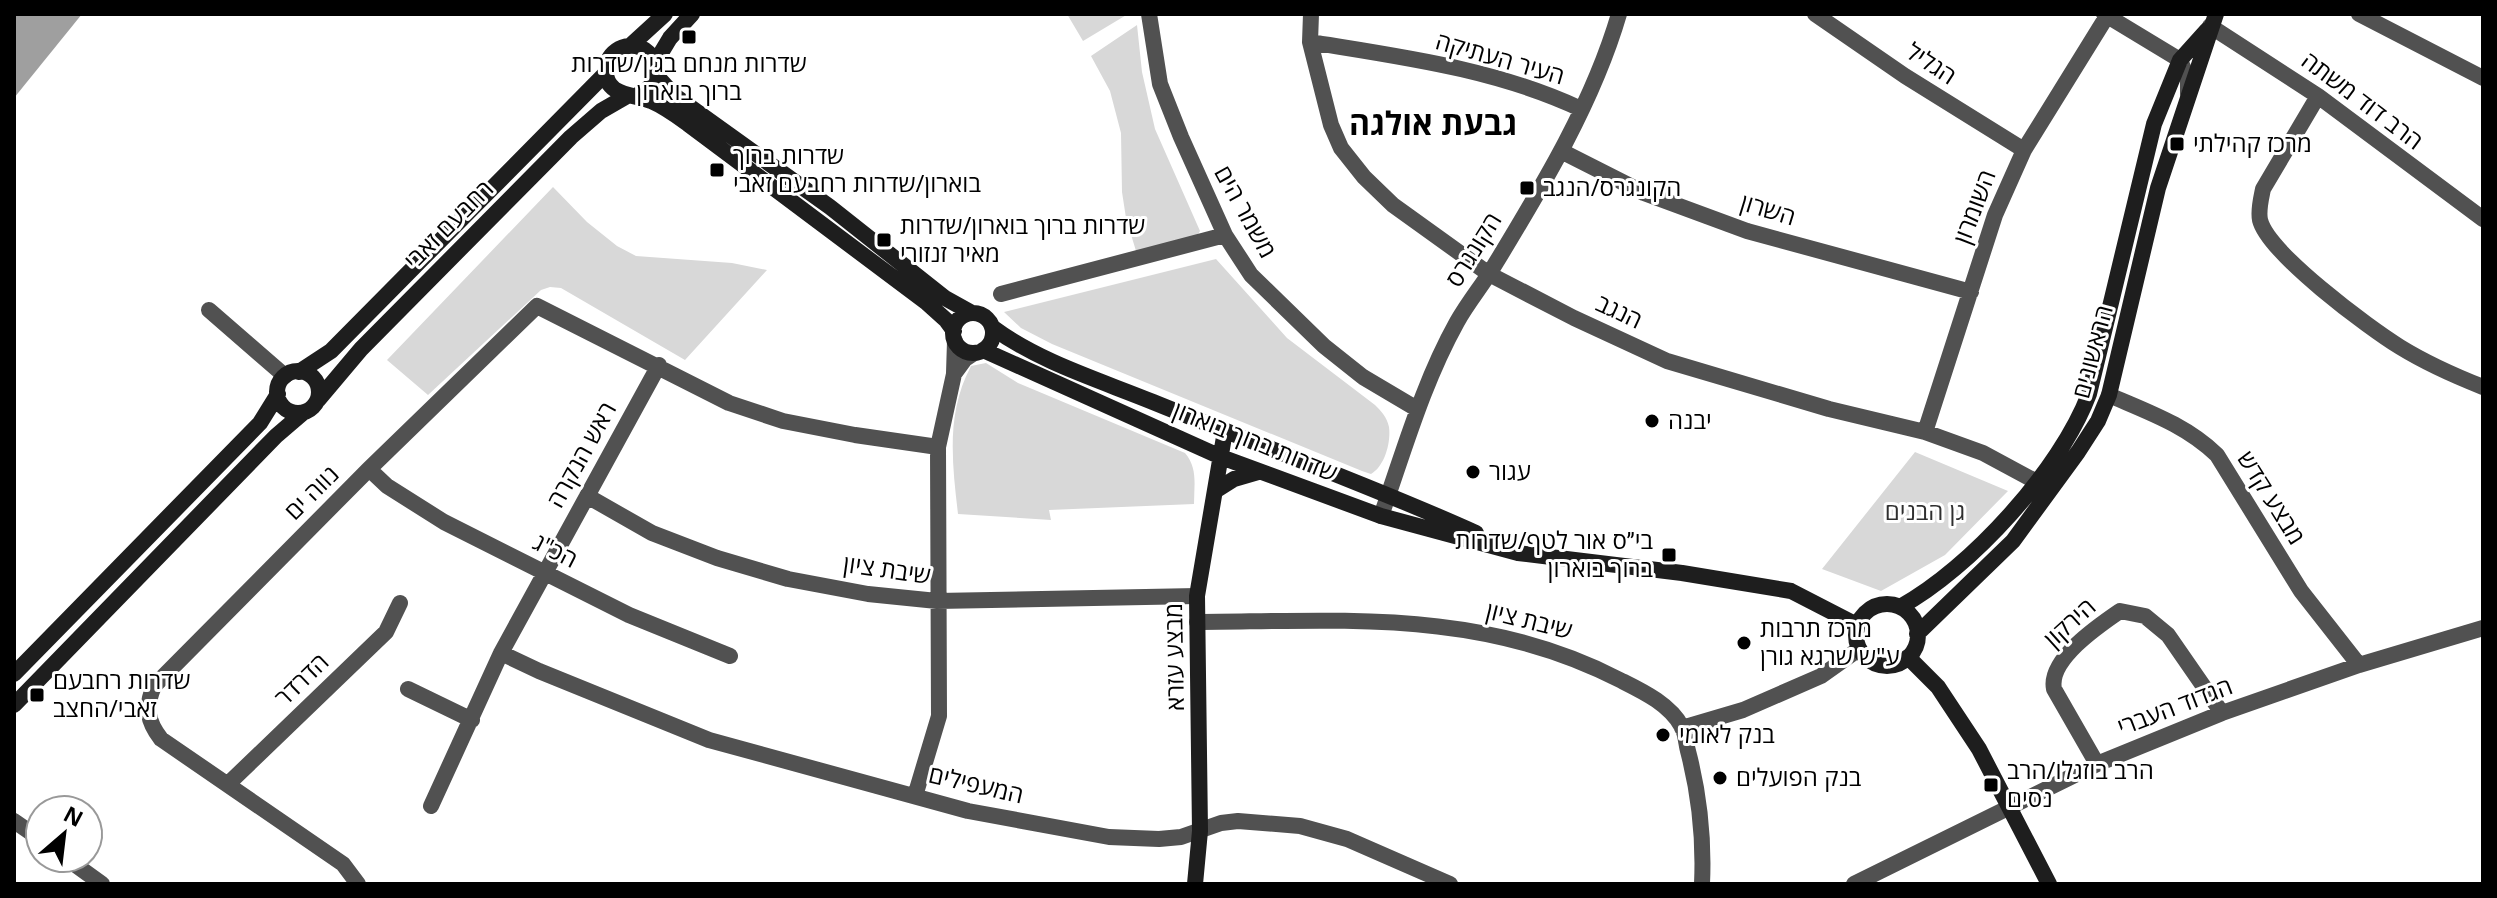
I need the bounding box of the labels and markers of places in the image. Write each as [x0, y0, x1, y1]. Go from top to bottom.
marker: שדרות מנחם בגין/שדרות ברוך בוארון [680, 28, 698, 46]
place label: שדרות מנחם בגין/שדרות ברוך בוארון [571, 46, 807, 107]
place label: מרכז קהילתי [2193, 126, 2312, 159]
marker: מרכז קהילתי [2168, 135, 2186, 153]
place label: שדרות ברוך בוארון/שדרות רחבעם זאבי [733, 138, 981, 199]
marker: שדרות ברוך בוארון/שדרות רחבעם זאבי [708, 161, 726, 179]
place label: הקונגרס/הנגב [1543, 170, 1681, 203]
marker: הקונגרס/הנגב [1518, 179, 1536, 197]
place label: שדרות ברוך בוארון/שדרות מאיר זנזורי [900, 208, 1145, 269]
marker: שדרות ברוך בוארון/שדרות מאיר זנזורי [875, 231, 893, 249]
place label: יבנה [1668, 403, 1712, 436]
marker: יבנה [1643, 412, 1661, 430]
place label: עגור [1489, 454, 1531, 487]
marker: עגור [1464, 463, 1482, 481]
place label: בי״ס אור לטף/שדרות ברוך בוארון [1455, 523, 1653, 584]
marker: בי״ס אור לטף/שדרות ברוך בוארון [1660, 546, 1678, 564]
place label: מרכז תרבות ע"ש שרגא גורן [1760, 611, 1900, 672]
marker: מרכז תרבות ע"ש שרגא גורן [1735, 634, 1753, 652]
place label: שדרות רחבעם זאבי/החצב [53, 663, 190, 724]
marker: שדרות רחבעם זאבי/החצב [28, 686, 46, 704]
place label: בנק לאומי [1679, 717, 1775, 750]
marker: בנק לאומי [1654, 726, 1672, 744]
place label: הרב בוזגלו/הרב נסים [2007, 753, 2154, 814]
place label: בנק הפועלים [1736, 760, 1862, 793]
marker: בנק הפועלים [1711, 769, 1729, 787]
marker: הרב בוזגלו/הרב נסים [1982, 776, 2000, 794]

